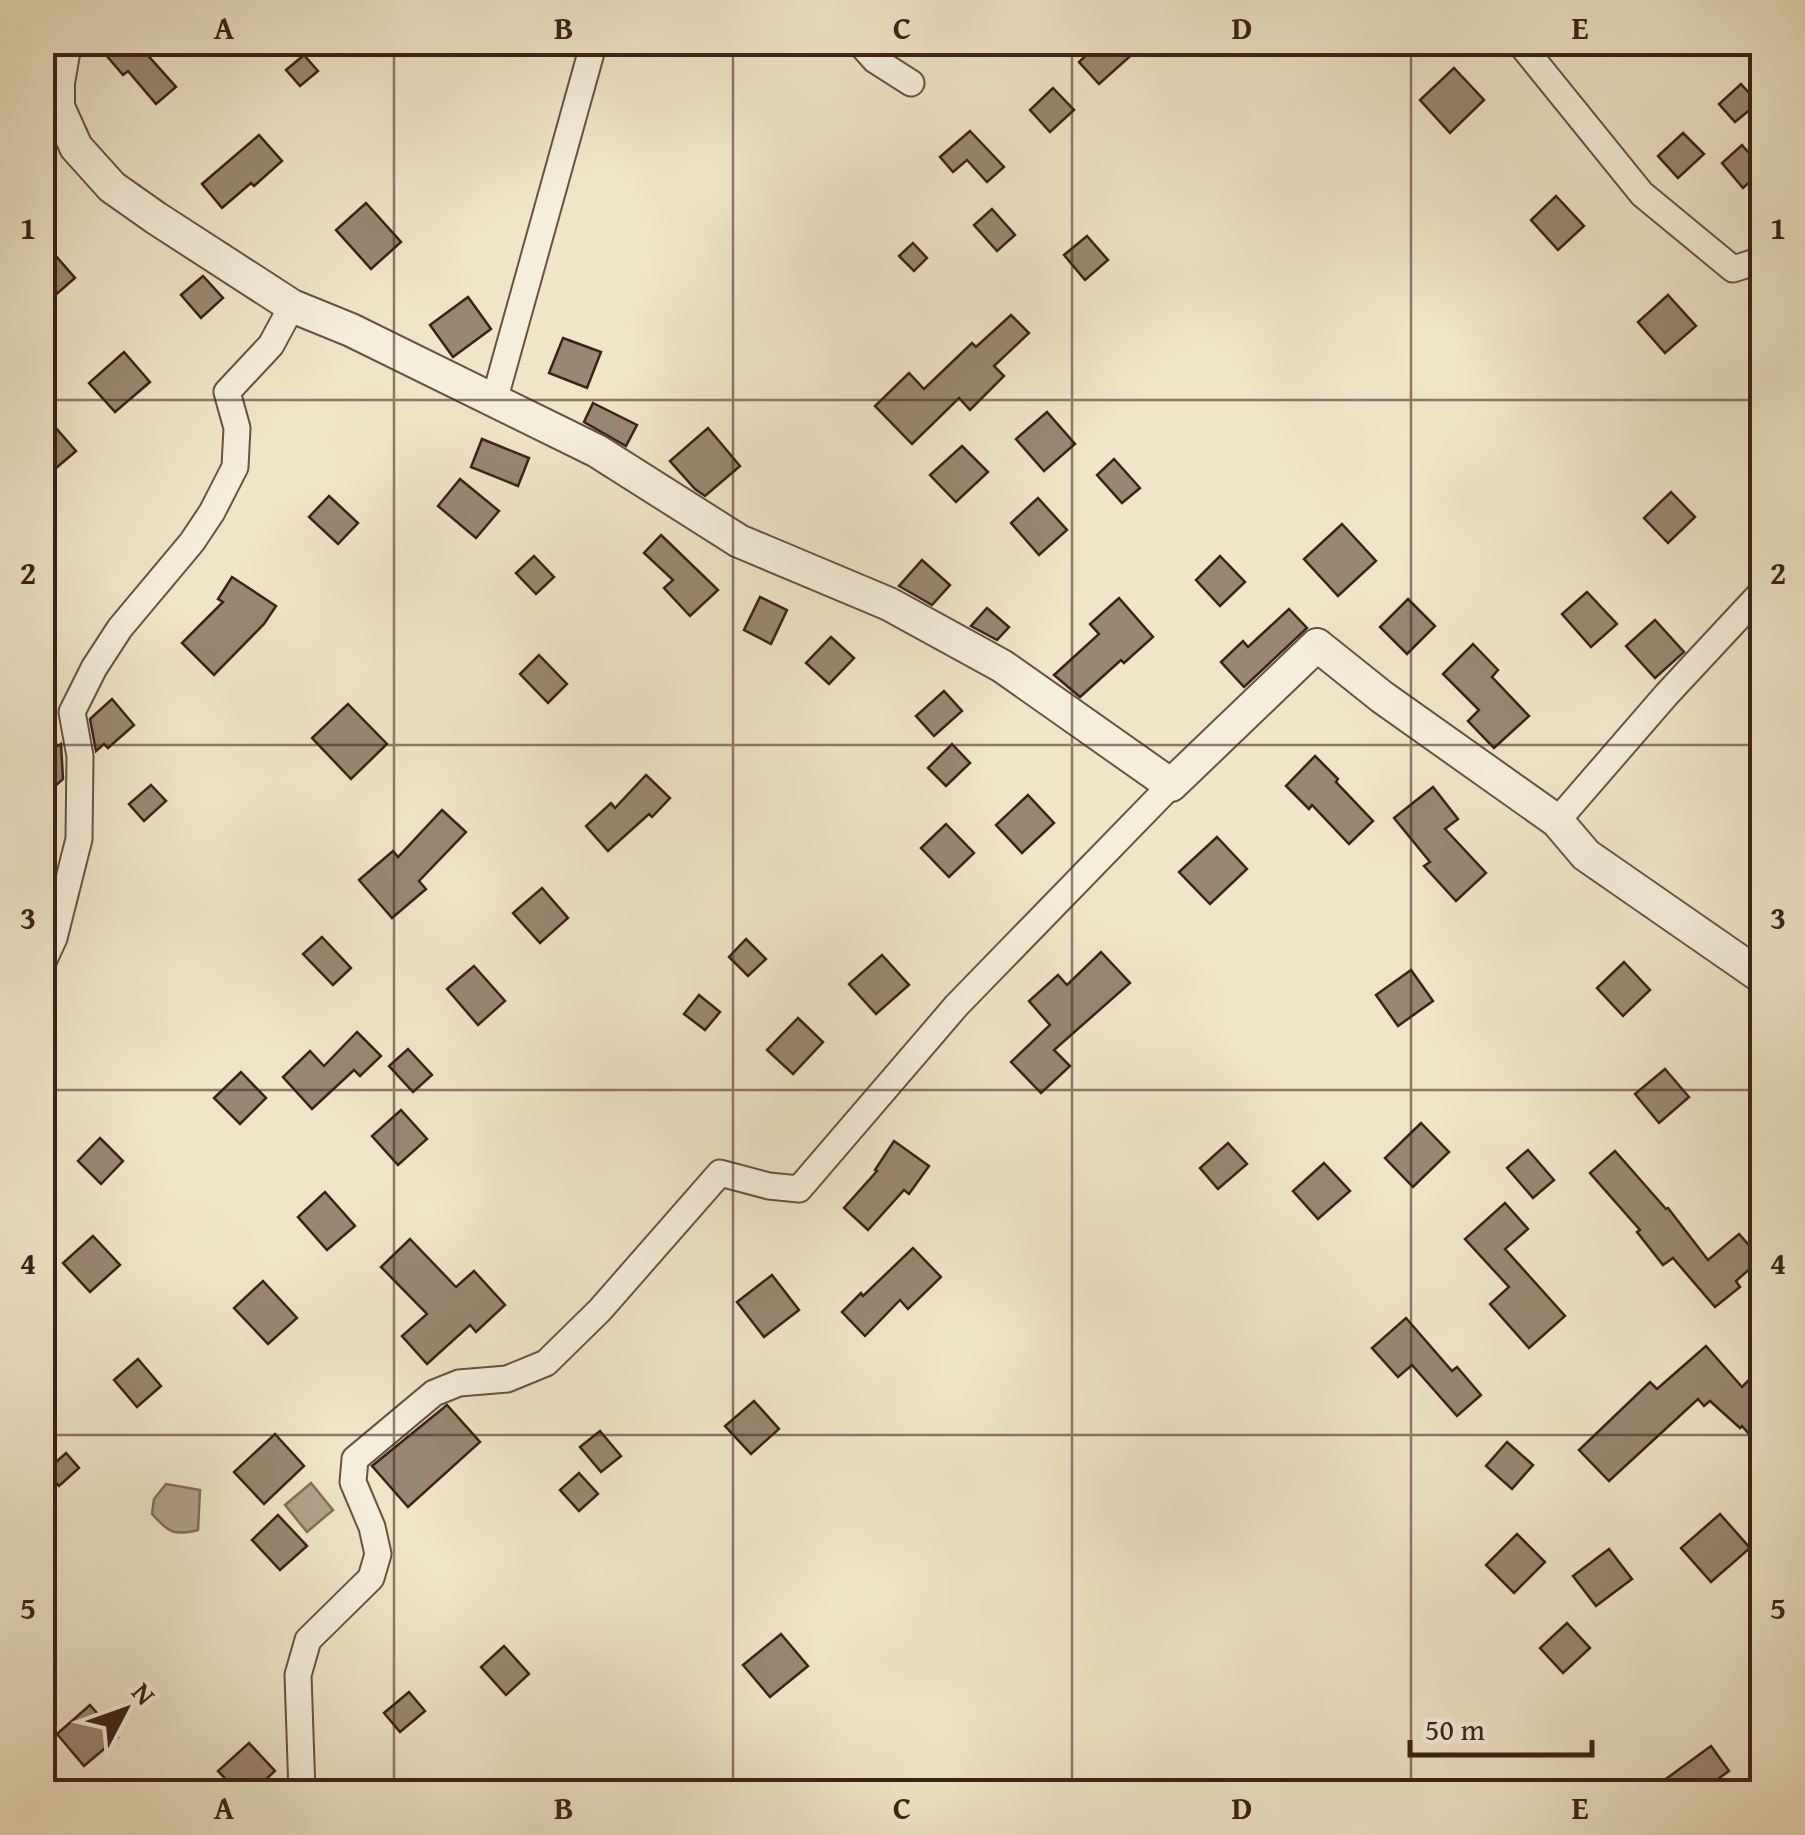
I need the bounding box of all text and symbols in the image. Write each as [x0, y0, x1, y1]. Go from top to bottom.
text: A [214, 4, 235, 51]
text: B [554, 4, 574, 51]
text: C [893, 4, 911, 51]
text: D [1232, 4, 1252, 51]
text: E [1571, 4, 1589, 51]
text: 1 [20, 204, 36, 251]
text: 1 [1770, 204, 1786, 251]
text: 2 [20, 549, 36, 596]
text: 2 [1770, 549, 1786, 596]
text: 3 [20, 894, 36, 941]
text: 3 [1770, 894, 1786, 941]
text: 4 [20, 1239, 36, 1286]
text: 4 [1770, 1239, 1786, 1286]
text: 5 [20, 1584, 36, 1631]
text: 5 [1770, 1584, 1786, 1631]
north arrow [75, 1660, 175, 1760]
text: N [123, 1673, 166, 1714]
scale bar [1410, 1695, 1592, 1757]
text: 50 m [1425, 1707, 1485, 1751]
text: A [214, 1784, 235, 1831]
text: B [554, 1784, 574, 1831]
text: C [893, 1784, 911, 1831]
text: D [1232, 1784, 1252, 1831]
text: E [1571, 1784, 1589, 1831]

